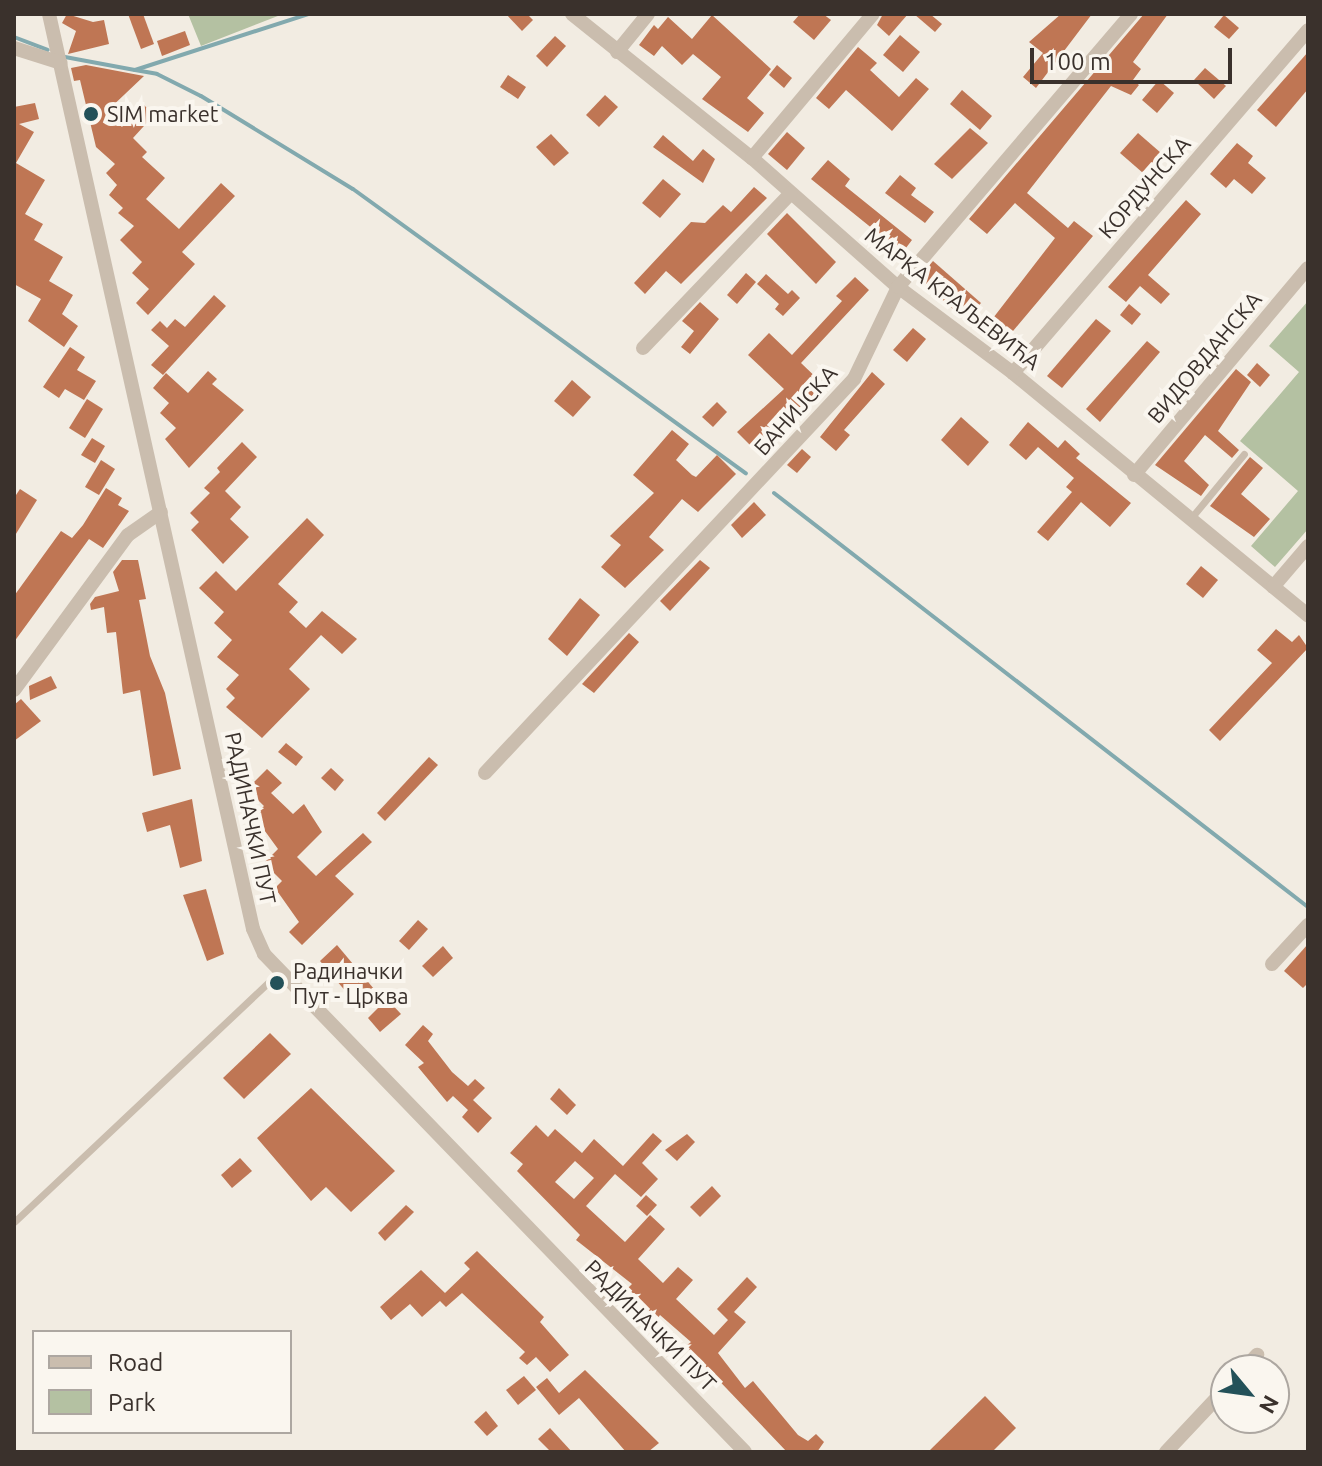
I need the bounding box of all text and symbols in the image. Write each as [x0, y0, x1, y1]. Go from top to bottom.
scale bar [1034, 32, 1236, 82]
text: 100 m [1044, 48, 1111, 75]
place label: SIM market [107, 101, 218, 127]
marker: SIM market [82, 105, 100, 123]
street label: КОРДУНСКА [1092, 130, 1196, 244]
street label: МАРКА КРАЉЕВИЋА [860, 221, 1046, 375]
street label: ВИДОВДАНСКА [1141, 286, 1267, 428]
street label: БАНИЈСКА [748, 360, 842, 460]
street label: РАДИНАЧКИ ПУТ [220, 730, 282, 906]
place label: Радиначки Пут - Црква [293, 957, 409, 1008]
marker: Радиначки Пут - Црква [268, 974, 286, 992]
street label: РАДИНАЧКИ ПУТ [580, 1254, 722, 1396]
legend [32, 1330, 292, 1434]
text: Road [108, 1349, 163, 1376]
north arrow [1210, 1354, 1290, 1434]
text: Park [108, 1389, 156, 1416]
text: N [1255, 1392, 1285, 1418]

